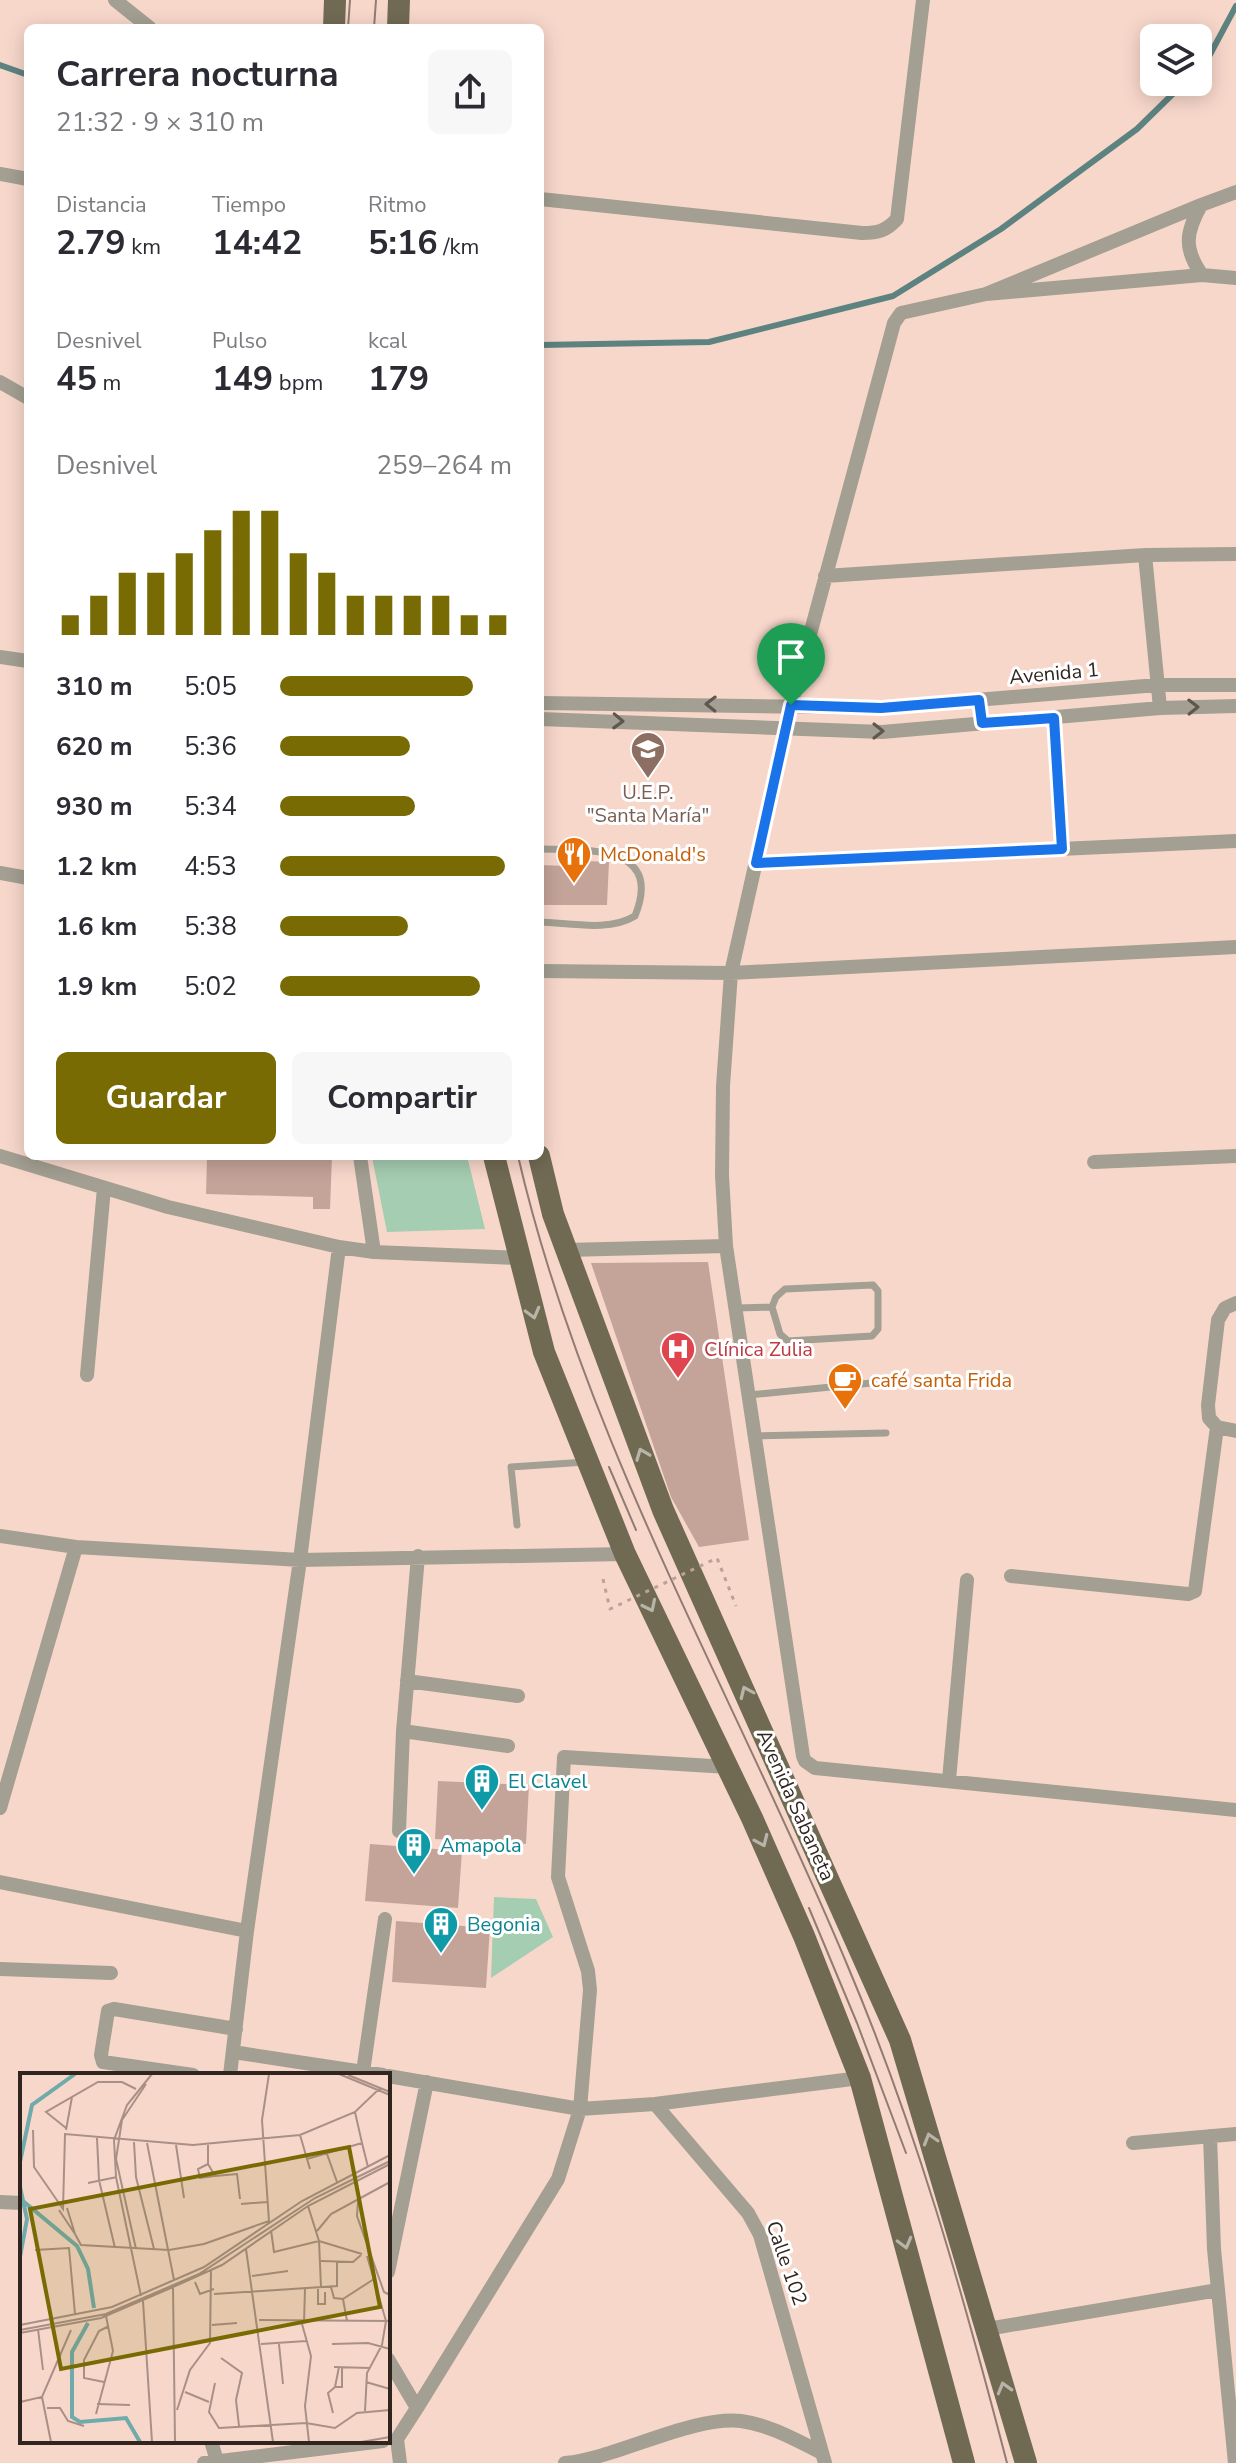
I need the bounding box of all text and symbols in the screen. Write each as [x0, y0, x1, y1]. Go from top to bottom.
map controls [1140, 24, 1212, 96]
button: layers [1140, 24, 1212, 96]
text: Carrera nocturna [56, 50, 339, 99]
button: share [428, 50, 512, 134]
text: 21:32 · 9 × 310 m [56, 105, 264, 140]
text: Distancia [56, 190, 147, 220]
text: Tiempo [212, 190, 286, 220]
text: Ritmo [368, 190, 427, 220]
text: 2.79 [56, 220, 126, 266]
text: 14:42 [212, 220, 302, 266]
text: 5:16 [368, 220, 438, 266]
text: km [126, 232, 161, 262]
text: /km [438, 232, 479, 262]
text: Desnivel [56, 326, 142, 356]
text: Pulso [212, 326, 267, 356]
text: kcal [368, 326, 407, 356]
text: 45 [56, 356, 97, 402]
text: 149 [212, 356, 273, 402]
text: 179 [368, 356, 429, 402]
text: m [97, 368, 121, 398]
text: bpm [273, 368, 323, 398]
text: Desnivel [56, 448, 157, 483]
text: 259–264 m [376, 448, 512, 483]
pin [757, 623, 825, 705]
icon: arrive [769, 635, 813, 679]
street label: Avenida 1 [1008, 656, 1100, 691]
text: 310 m [56, 669, 133, 704]
text: 5:05 [184, 669, 237, 704]
one-way arrow [704, 695, 717, 713]
one-way arrow [1187, 698, 1200, 716]
one-way arrow [612, 713, 625, 730]
one-way arrow [872, 722, 885, 740]
text: 620 m [56, 729, 133, 764]
text: 5:36 [184, 729, 237, 764]
school or university icon: U.E.P. "Santa María" [629, 730, 667, 780]
place label: U.E.P. "Santa María" [587, 779, 709, 829]
text: 930 m [56, 789, 133, 824]
text: 5:34 [184, 789, 237, 824]
restaurant icon: McDonald's [555, 835, 593, 885]
place label: McDonald's [600, 841, 706, 868]
text: 1.2 km [56, 849, 137, 884]
text: 4:53 [184, 849, 237, 884]
text: 1.6 km [56, 909, 137, 944]
text: 5:38 [184, 909, 237, 944]
text: 1.9 km [56, 969, 137, 1004]
text: 5:02 [184, 969, 237, 1004]
button: Guardar [56, 1052, 276, 1144]
button: Compartir [292, 1052, 512, 1144]
one-way arrow [524, 1306, 541, 1320]
hospital icon: Clínica Zulia [659, 1330, 697, 1380]
place label: Clínica Zulia [704, 1336, 813, 1363]
cafe icon: café santa Frida [826, 1361, 864, 1411]
place label: café santa Frida [871, 1367, 1012, 1394]
one-way arrow [636, 1447, 652, 1461]
one-way arrow [640, 1598, 656, 1613]
one-way arrow [740, 1686, 756, 1700]
street label: Avenida Sabaneta [750, 1725, 841, 1885]
building icon: El Clavel [463, 1762, 501, 1812]
place label: El Clavel [508, 1768, 587, 1795]
building icon: Amapola [395, 1826, 433, 1876]
place label: Amapola [440, 1832, 522, 1859]
one-way arrow [753, 1833, 769, 1847]
building icon: Begonia [422, 1905, 460, 1955]
place label: Begonia [467, 1911, 541, 1938]
inset map [20, 2073, 390, 2443]
one-way arrow [923, 2133, 939, 2147]
street label: Calle 102 [760, 2218, 813, 2309]
one-way arrow [896, 2236, 913, 2250]
one-way arrow [997, 2382, 1013, 2396]

